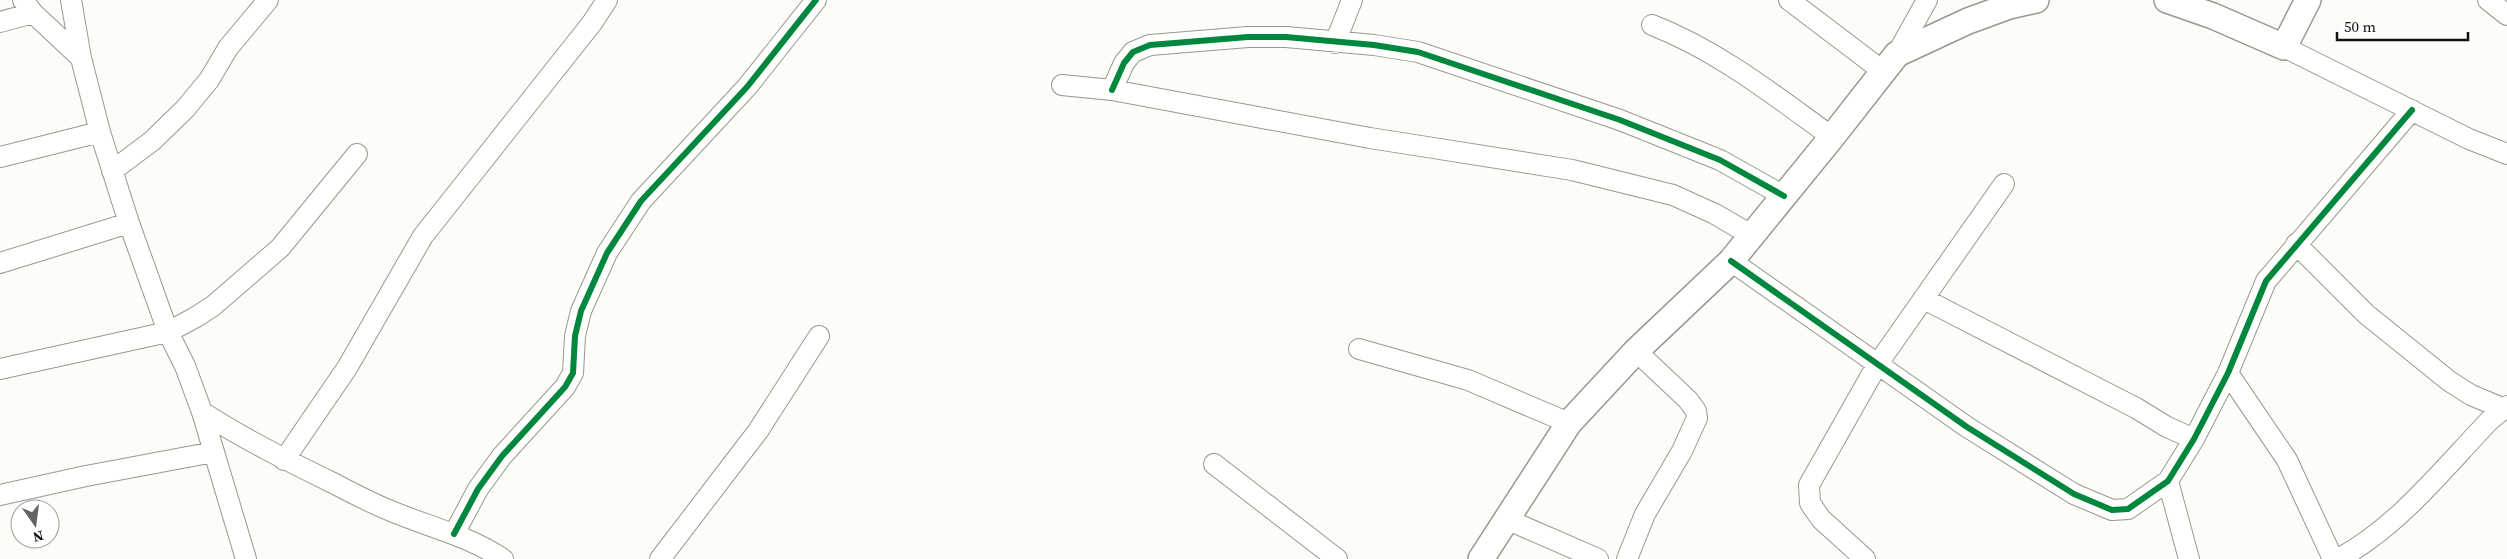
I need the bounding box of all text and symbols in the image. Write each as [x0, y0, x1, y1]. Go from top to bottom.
scale bar [2337, 10, 2468, 42]
text: 50 m [2344, 16, 2376, 37]
north arrow [10, 499, 60, 549]
text: N [31, 526, 46, 548]

